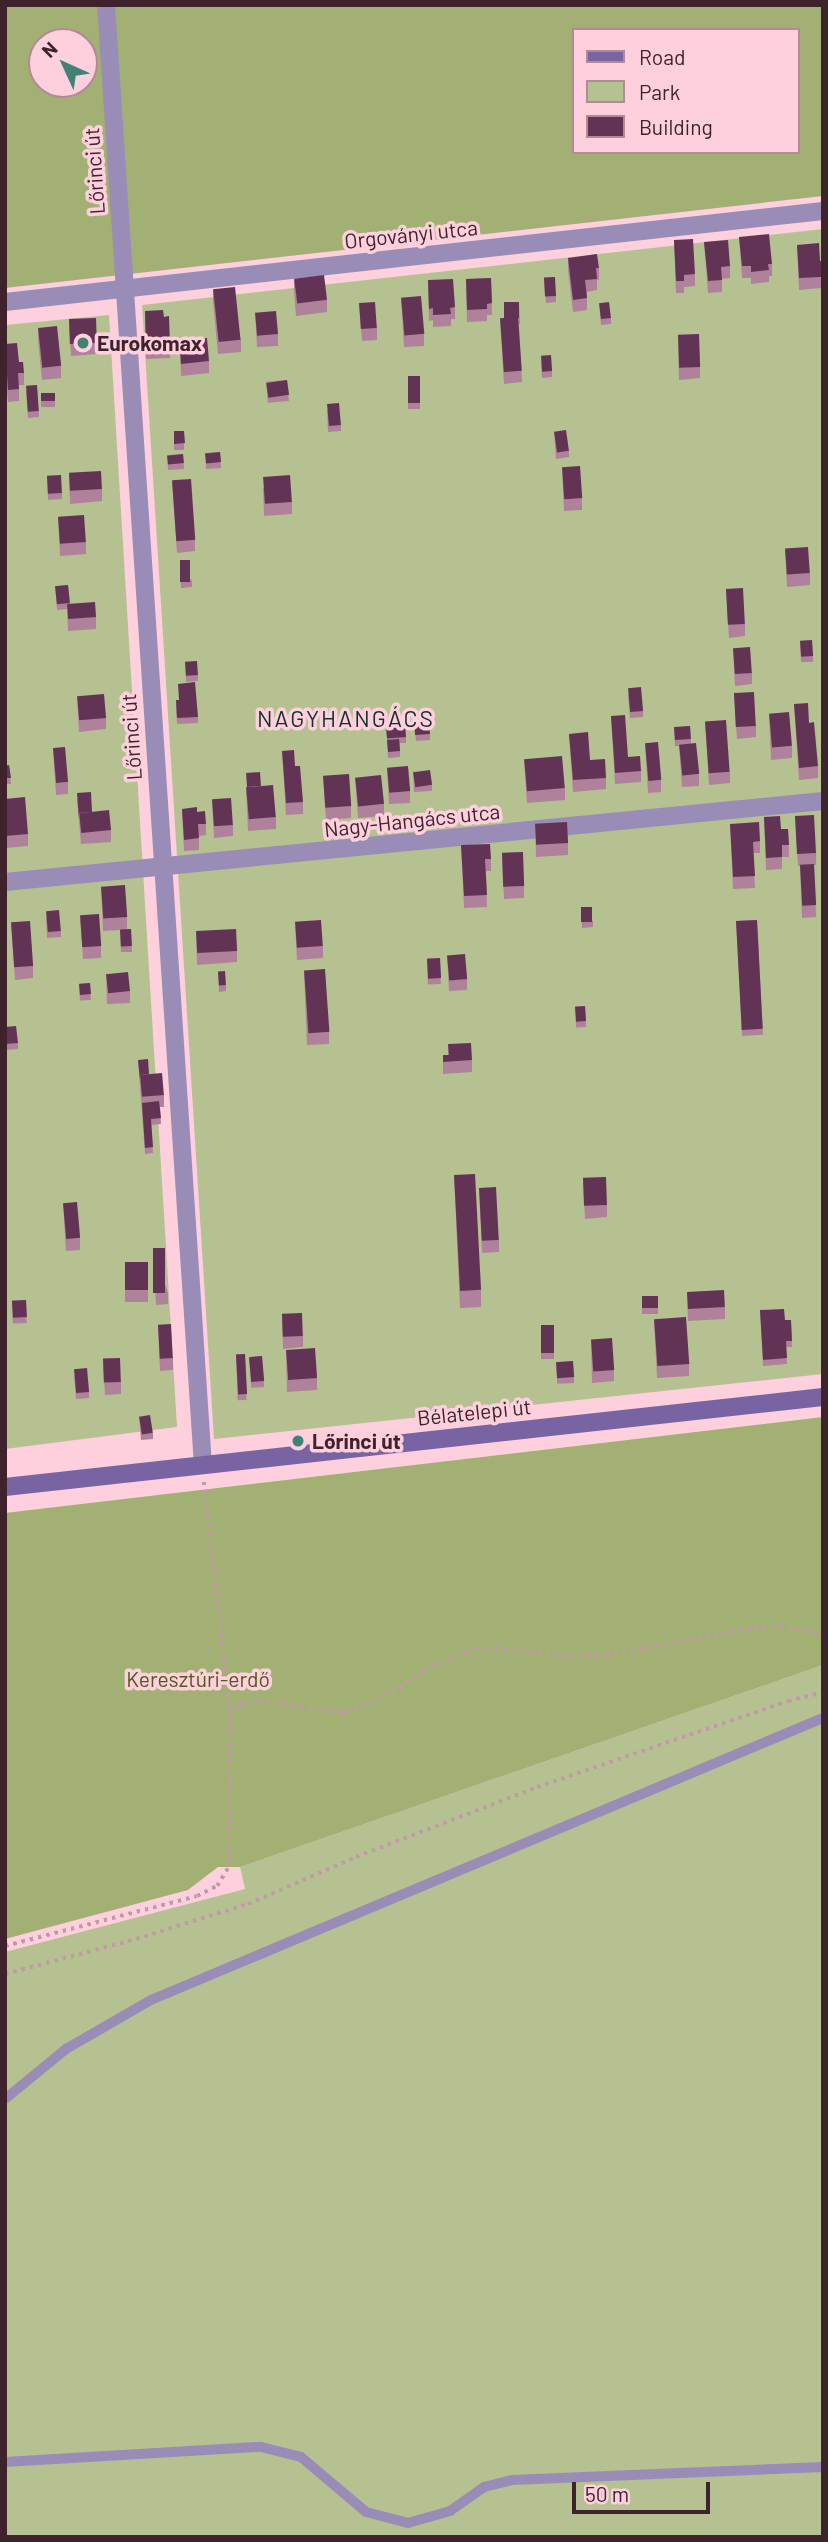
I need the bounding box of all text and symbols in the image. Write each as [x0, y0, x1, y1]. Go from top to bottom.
north arrow [28, 28, 98, 98]
legend [572, 28, 800, 154]
text: N [37, 37, 62, 62]
text: Road [639, 44, 685, 69]
text: Park [639, 79, 680, 104]
text: Building [639, 114, 713, 139]
street label: Lőrinci út [78, 127, 110, 215]
street label: Orgoványi utca [343, 214, 479, 254]
place label: Eurokomax [97, 330, 202, 356]
marker: Eurokomax [75, 335, 91, 351]
street label: Lőrinci út [115, 693, 147, 781]
district label: NAGYHANGÁCS [258, 704, 434, 732]
street label: Nagy-Hangács utca [323, 798, 501, 842]
street label: Bélatelepi út [416, 1393, 532, 1431]
place label: Lőrinci út [312, 1428, 401, 1454]
marker: Lőrinci út [290, 1433, 306, 1449]
park label: Keresztúri-erdő [126, 1666, 270, 1692]
scale bar [576, 2468, 714, 2512]
text: 50 m [585, 2481, 629, 2506]

